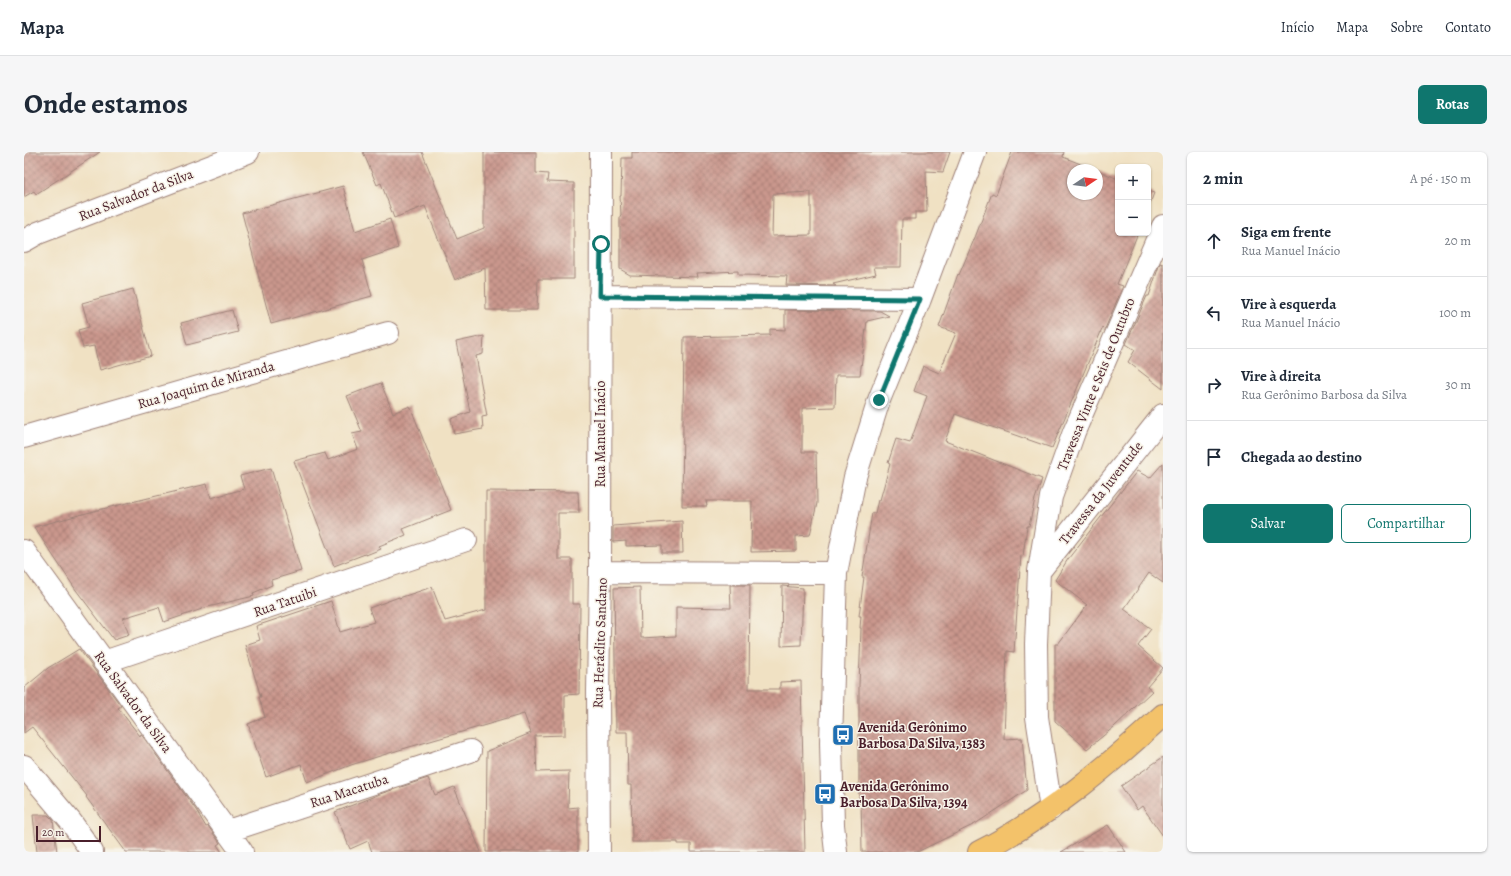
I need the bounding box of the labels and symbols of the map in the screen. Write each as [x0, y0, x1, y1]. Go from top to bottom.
street label: Rua Salvador da Silva [76, 164, 196, 226]
north arrow [1067, 164, 1103, 200]
route start [592, 235, 610, 253]
street label: Travessa Vinte e Seis de Outubro [1053, 295, 1139, 473]
street label: Rua Joaquim de Miranda [135, 356, 277, 414]
street label: Rua Manuel Inácio [591, 381, 610, 487]
route end [870, 391, 888, 409]
street label: Travessa da Juventude [1055, 438, 1147, 548]
street label: Rua Heráclito Sandano [588, 577, 612, 709]
street label: Rua Tatuibi [251, 582, 319, 622]
street label: Rua Salvador da Silva [90, 647, 177, 757]
place label: Avenida Gerônimo Barbosa Da Silva, 1383 [857, 718, 985, 753]
bus stop icon: Avenida Gerônimo Barbosa Da Silva, 1383 [830, 722, 856, 748]
street label: Rua Macatuba [307, 769, 391, 813]
place label: Avenida Gerônimo Barbosa Da Silva, 1394 [839, 777, 968, 812]
bus stop icon: Avenida Gerônimo Barbosa Da Silva, 1394 [812, 781, 838, 807]
scale bar [36, 824, 101, 843]

